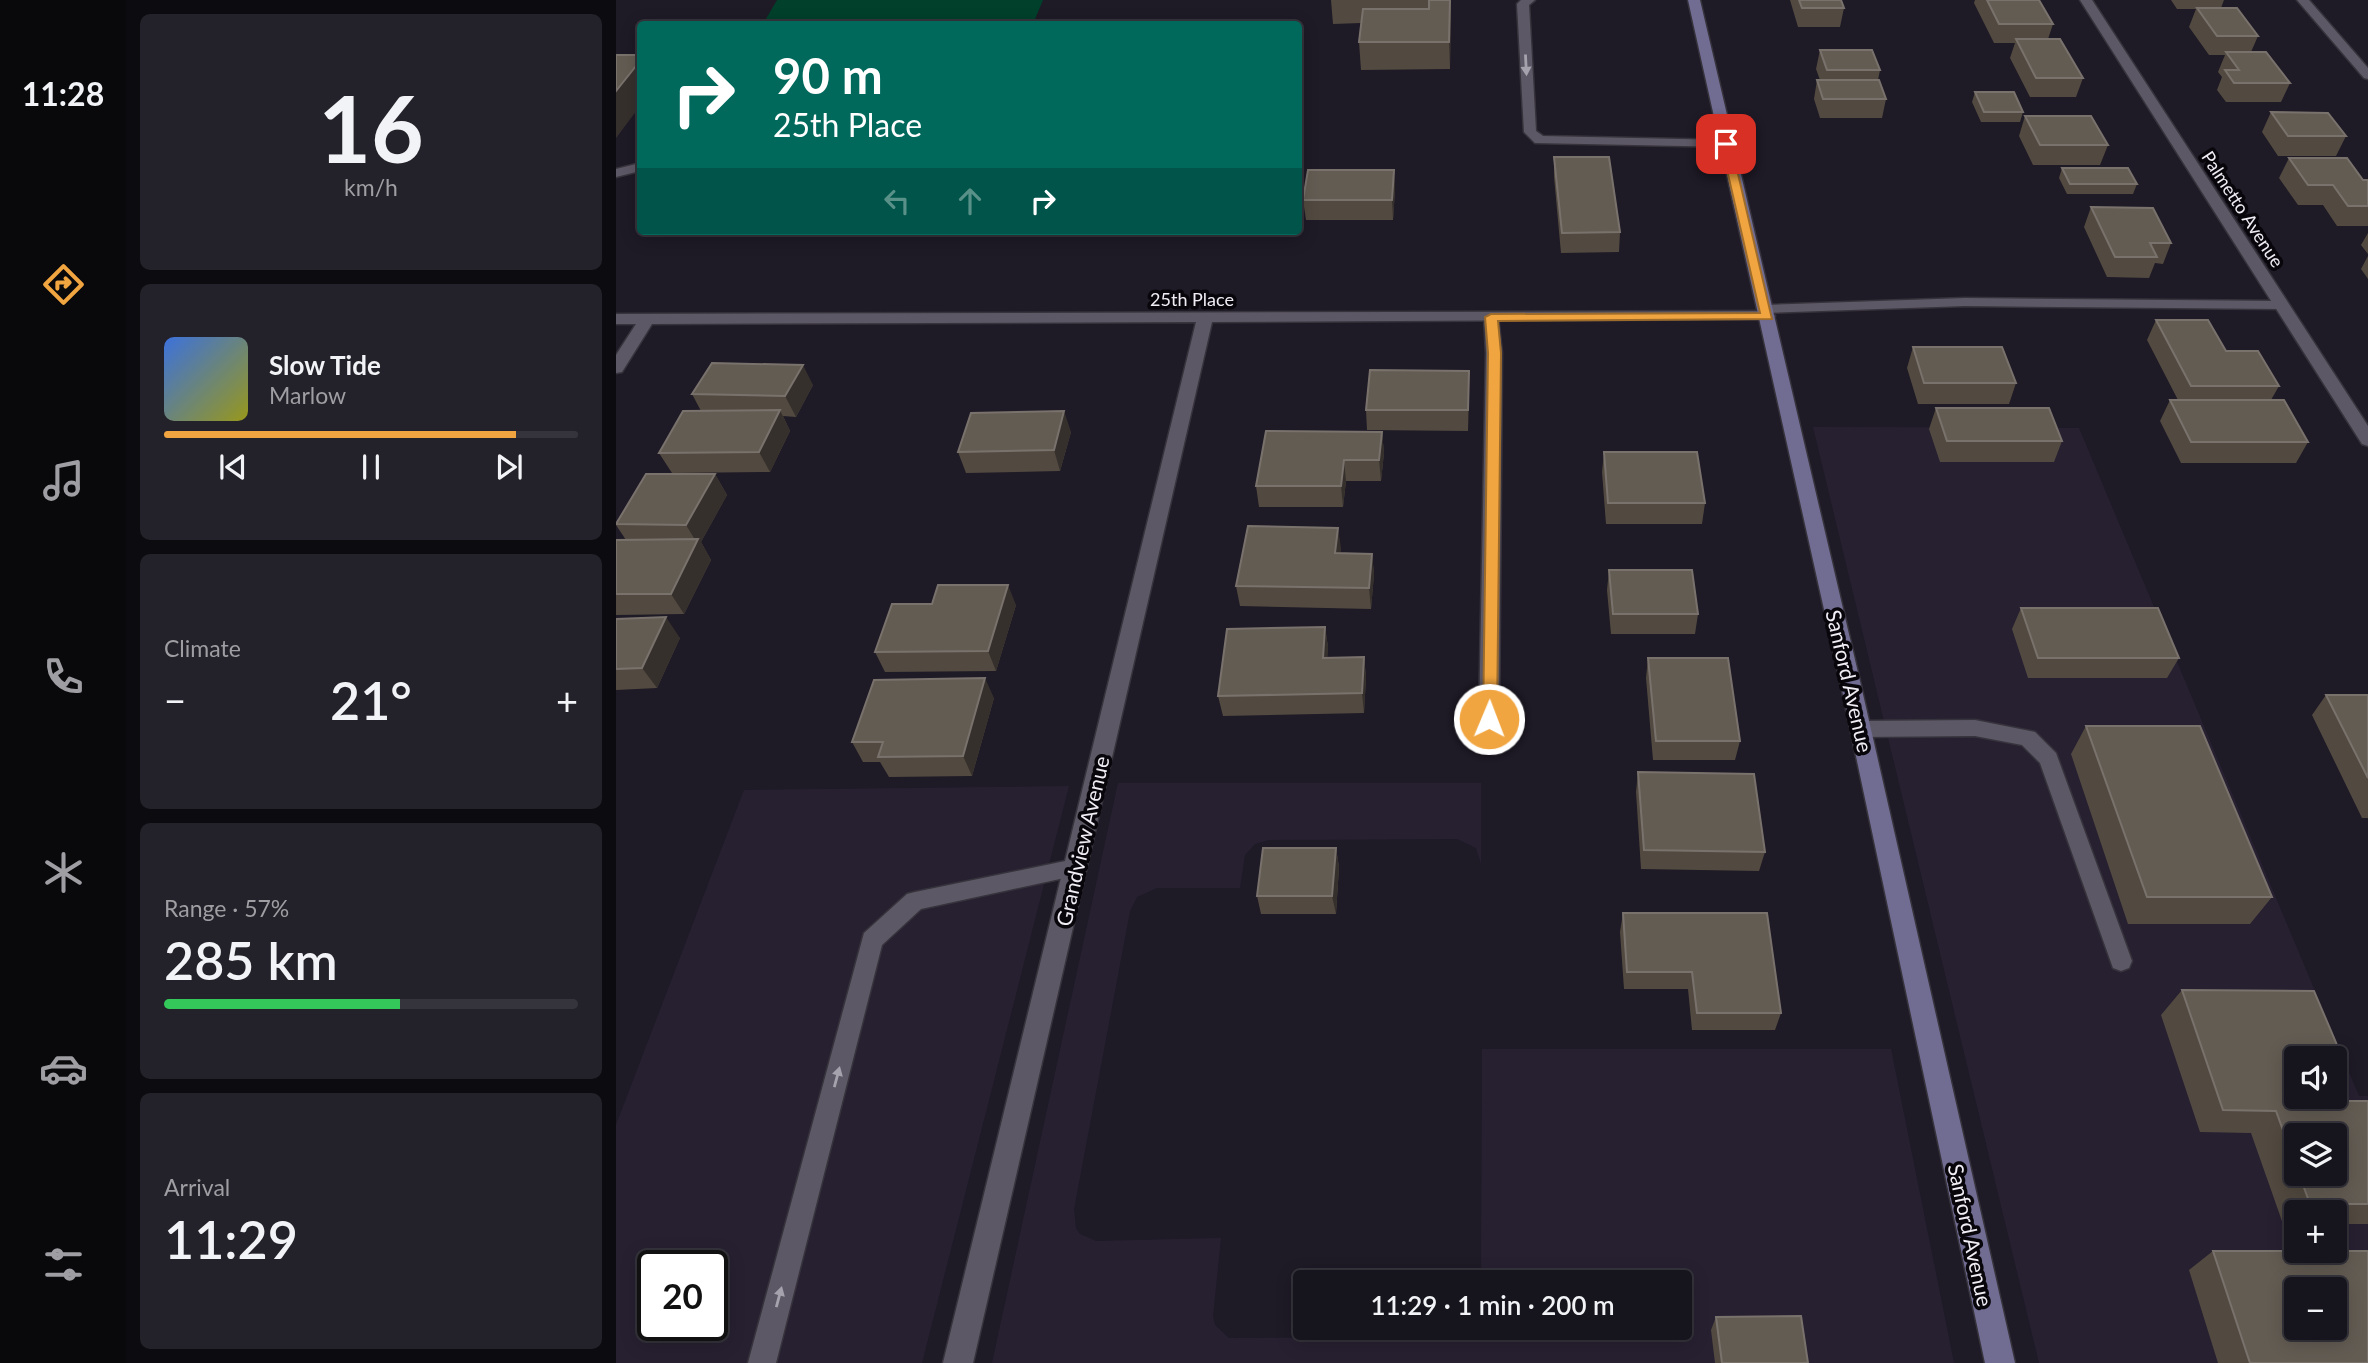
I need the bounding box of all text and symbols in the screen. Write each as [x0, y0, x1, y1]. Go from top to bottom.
text: 90 m [773, 46, 883, 104]
icon: right [658, 49, 749, 140]
one-way arrow [1521, 54, 1532, 76]
text: 16 [318, 73, 424, 182]
text: 11:28 [22, 74, 104, 113]
text: 25th Place [773, 105, 922, 144]
pin [1696, 114, 1756, 174]
icon: arrive [1707, 125, 1745, 163]
street label: Palmetto Avenue [2197, 147, 2289, 271]
text: km/h [344, 173, 398, 201]
icon: left [878, 182, 916, 220]
icon: ahead [951, 182, 989, 220]
icon: right [1024, 182, 1062, 220]
icon: directions [39, 260, 88, 309]
street label: 25th Place [1150, 288, 1234, 310]
text: Slow Tide [269, 349, 381, 381]
text: Marlow [269, 381, 346, 409]
icon: previous [214, 448, 252, 486]
icon: pause [352, 448, 390, 486]
icon: next [490, 448, 528, 486]
icon: music [39, 456, 88, 505]
street label: Sanford Avenue [1821, 607, 1879, 755]
text: Climate [164, 634, 241, 662]
icon: phone [39, 652, 88, 701]
text: 21° [330, 669, 412, 731]
text: − [164, 677, 186, 723]
text: + [556, 677, 578, 723]
position arrow [1452, 682, 1526, 756]
street label: Grandview Avenue [1050, 754, 1114, 928]
icon: climate [39, 848, 88, 897]
text: Range · 57% [164, 894, 289, 922]
text: 285 km [164, 929, 338, 991]
icon: car [39, 1044, 88, 1093]
map controls [2284, 1046, 2347, 1340]
button: sound [2284, 1046, 2347, 1109]
one-way arrow [832, 1066, 843, 1088]
button: layers [2284, 1123, 2347, 1186]
street label: Sanford Avenue [1944, 1161, 1998, 1309]
text: Arrival [164, 1173, 230, 1201]
button: + [2284, 1200, 2347, 1263]
text: 11:29 [164, 1208, 298, 1270]
icon: filters [39, 1240, 88, 1289]
speed limit sign: 20 [637, 1250, 728, 1341]
button: − [2284, 1277, 2347, 1340]
one-way arrow [774, 1286, 785, 1308]
text: 11:29 · 1 min · 200 m [1370, 1289, 1615, 1321]

